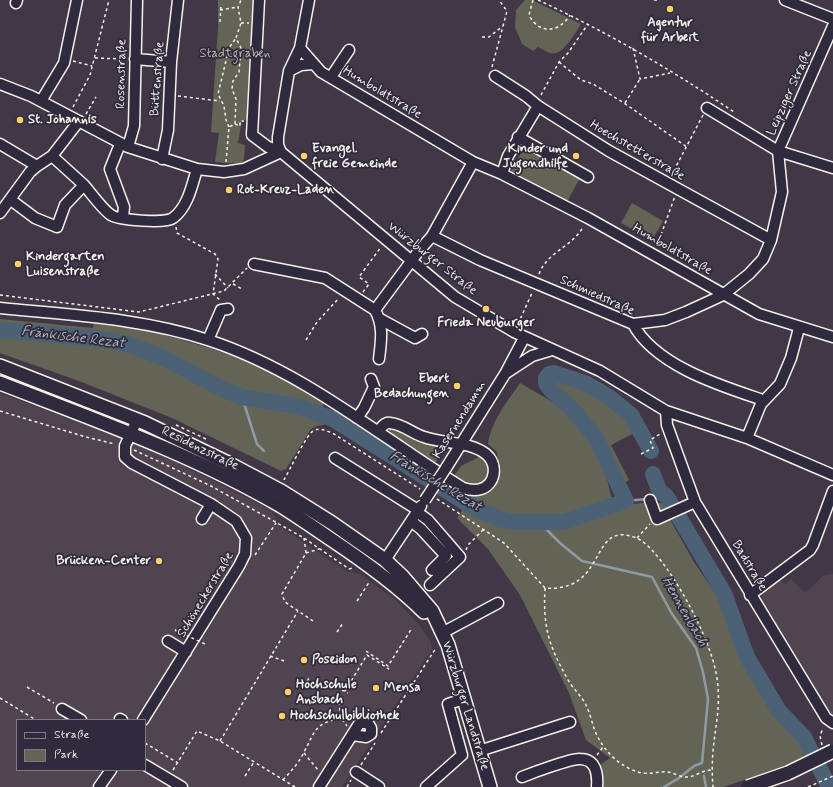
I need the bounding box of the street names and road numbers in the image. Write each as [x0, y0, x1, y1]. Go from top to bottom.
street label: Rosenstraße [114, 39, 130, 109]
street label: Büttenstraße [148, 41, 168, 117]
street label: Leipziger Straße [764, 48, 816, 138]
street label: Humboldtstraße [340, 63, 424, 123]
street label: Hoechstetterstraße [587, 117, 687, 185]
street label: Würzburger Straße [384, 219, 480, 299]
street label: Humboldtstraße [629, 221, 715, 279]
street label: Schmiedstraße [557, 273, 637, 319]
street label: Kasernendamm [430, 378, 490, 462]
street label: Residenzstraße [159, 424, 241, 474]
street label: Badstraße [728, 538, 770, 594]
street label: Schöneckerstraße [174, 549, 238, 641]
street label: Würzburger Landstraße [438, 639, 492, 773]

